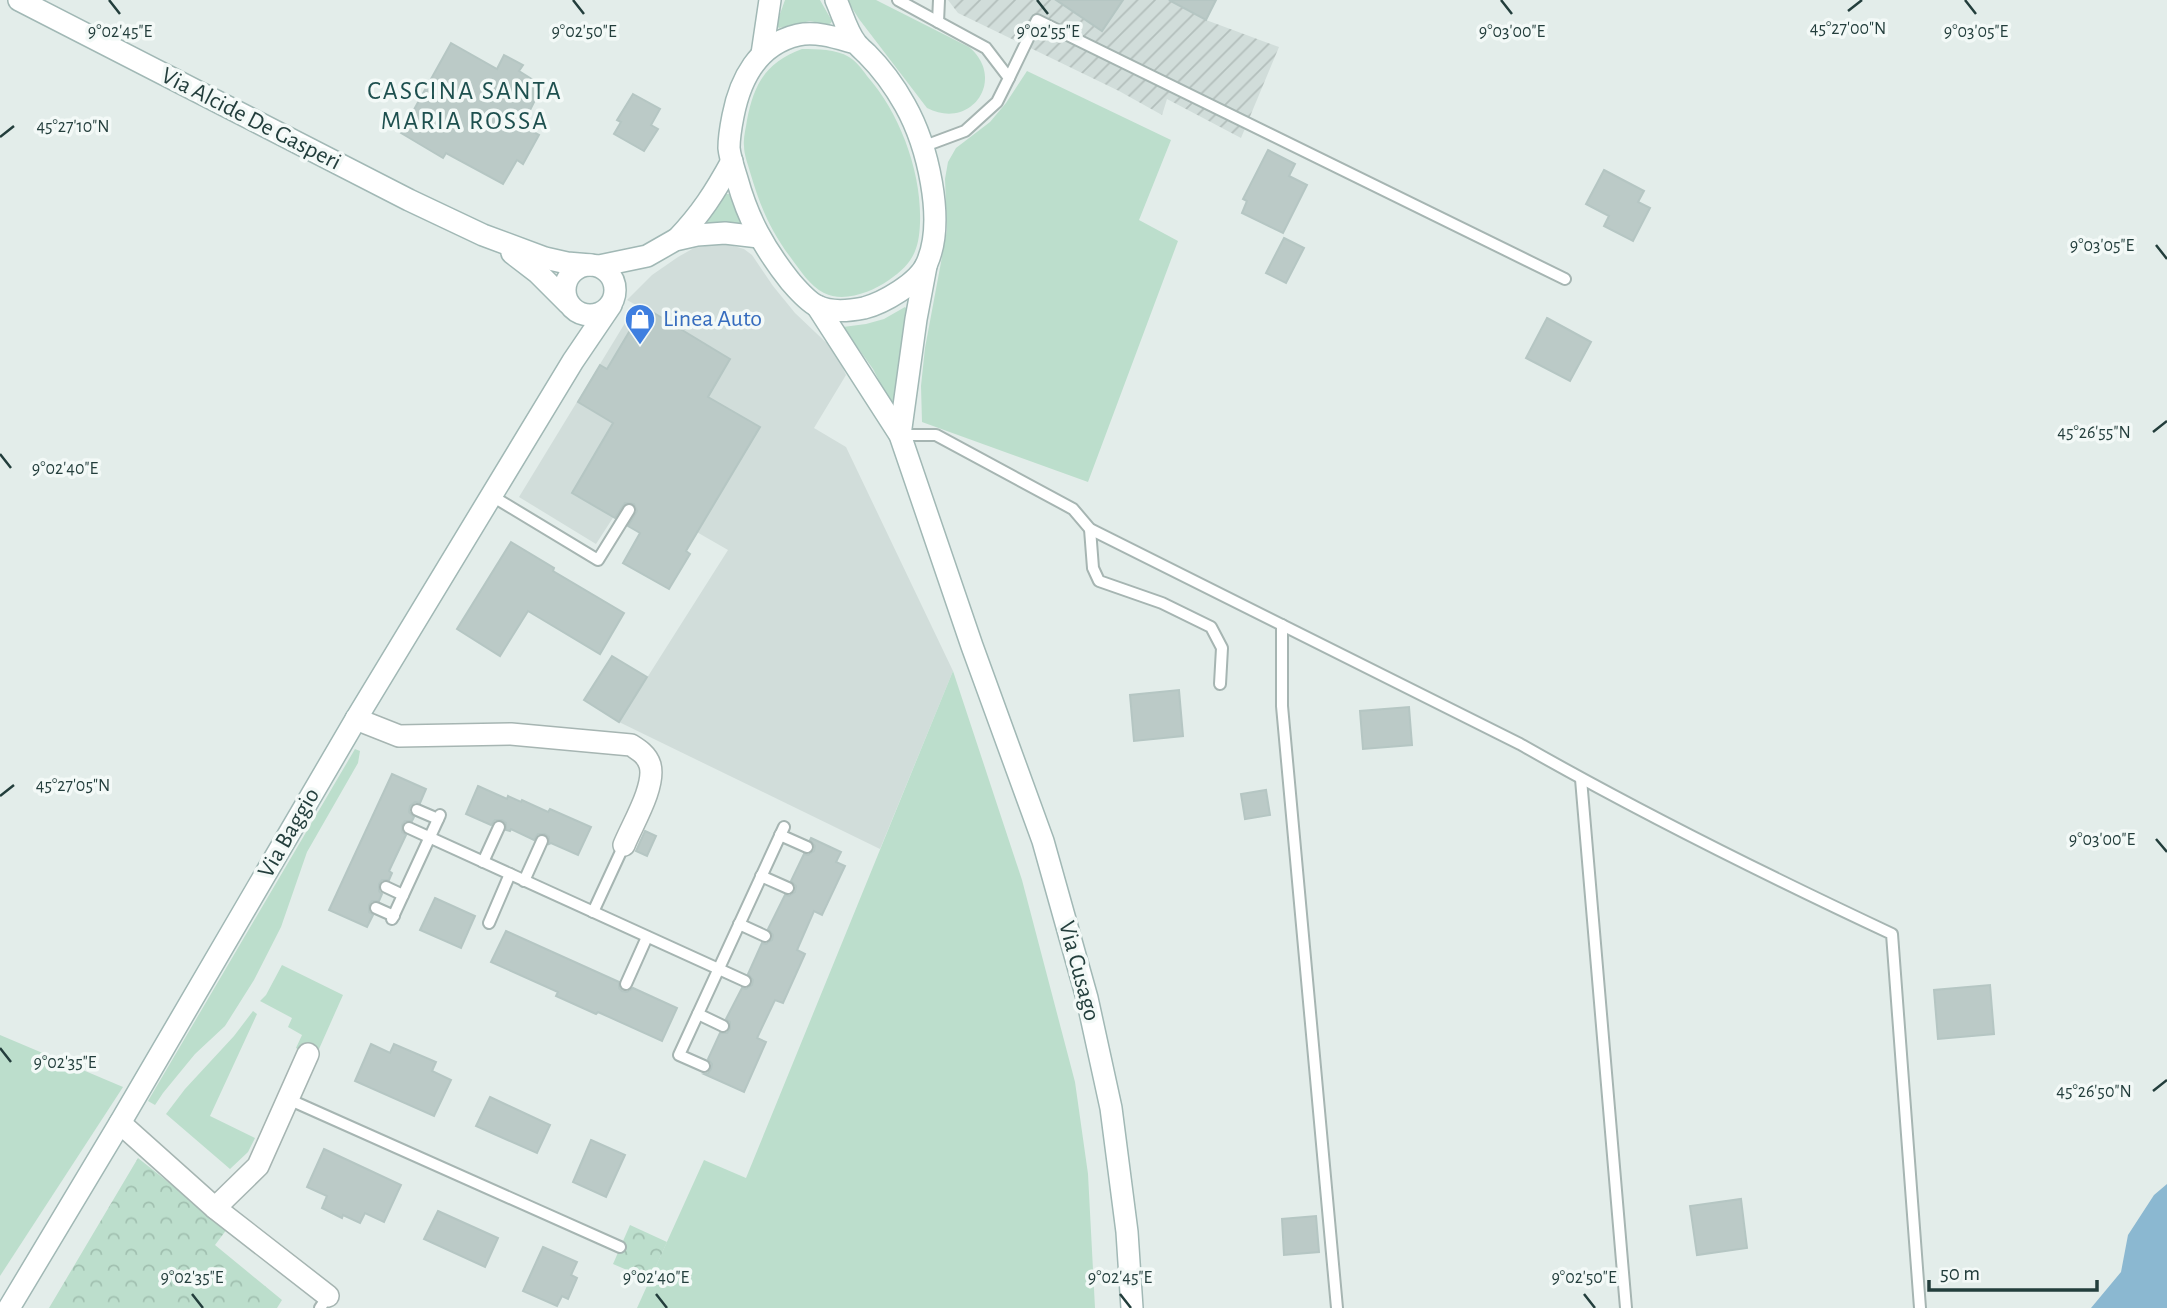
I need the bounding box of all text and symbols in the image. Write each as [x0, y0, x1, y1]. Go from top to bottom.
text: 45°27'00"N [1810, 20, 1886, 38]
text: 9°02'45"E [88, 23, 152, 41]
text: 9°02'50"E [551, 23, 617, 41]
text: 9°02'55"E [1016, 23, 1080, 41]
text: 9°03'00"E [1479, 23, 1546, 41]
text: 9°03'05"E [1944, 23, 2009, 41]
street label: Via Alcide De Gasperi [157, 63, 345, 175]
district label: CASCINA SANTA MARIA ROSSA [367, 78, 563, 134]
text: 45°27'10"N [36, 118, 110, 136]
text: 9°03'05"E [2070, 237, 2135, 255]
shop icon: Linea Auto [623, 302, 657, 346]
place label: Linea Auto [663, 307, 762, 331]
text: 45°26'55"N [2057, 424, 2131, 442]
text: 9°02'40"E [32, 460, 98, 478]
text: 45°27'05"N [36, 777, 110, 795]
street label: Via Baggio [254, 784, 324, 882]
text: 9°03'00"E [2069, 831, 2136, 849]
street label: Via Cusago [1054, 919, 1104, 1023]
text: 9°02'35"E [33, 1054, 97, 1072]
text: 45°26'50"N [2056, 1083, 2132, 1101]
scale bar [1929, 1248, 2097, 1292]
text: 50 m [1940, 1263, 1980, 1284]
text: 9°02'35"E [160, 1269, 224, 1287]
text: 9°02'40"E [623, 1269, 689, 1287]
text: 9°02'45"E [1088, 1269, 1152, 1287]
text: 9°02'50"E [1551, 1269, 1617, 1287]

